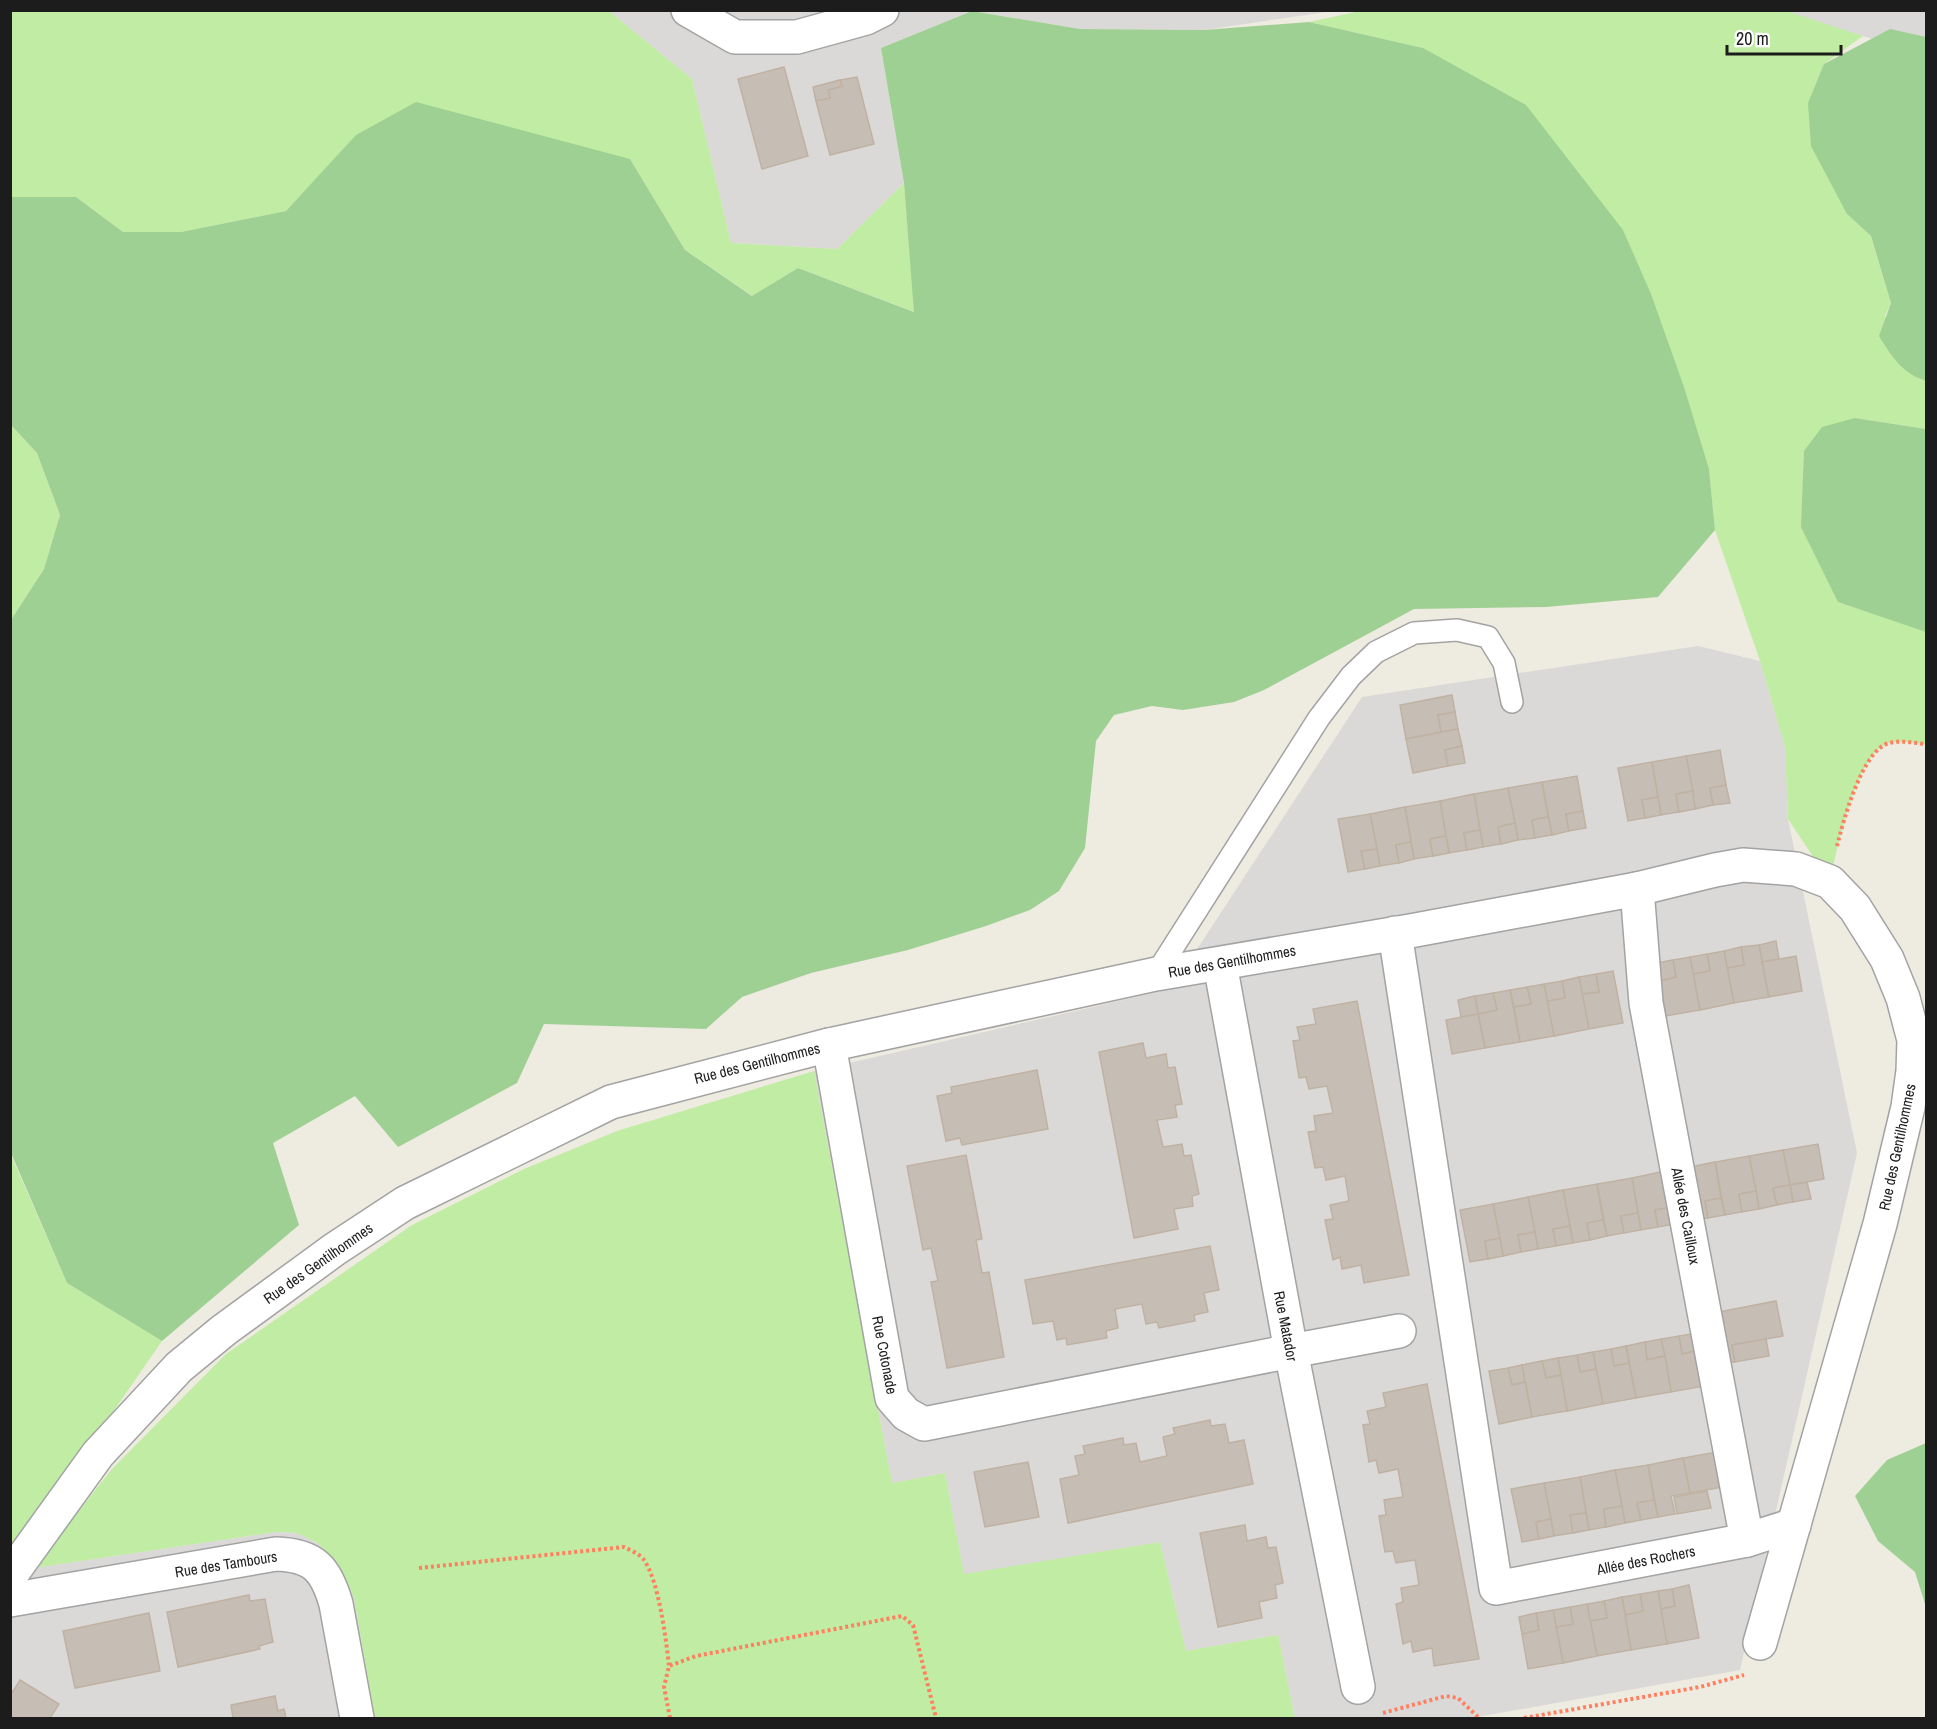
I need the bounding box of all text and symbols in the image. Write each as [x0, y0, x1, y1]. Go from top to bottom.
scale bar [1727, 18, 1841, 56]
text: 20 m [1736, 26, 1769, 51]
street label: Rue des Gentilhommes [1167, 939, 1297, 983]
street label: Rue des Gentilhommes [692, 1037, 822, 1089]
street label: Rue des Gentilhommes [1873, 1082, 1921, 1212]
street label: Allée des Cailloux [1666, 1165, 1706, 1267]
street label: Rue des Gentilhommes [259, 1217, 377, 1309]
street label: Rue Matador [1269, 1289, 1303, 1363]
street label: Rue Cotonade [867, 1314, 903, 1396]
street label: Allée des Rochers [1594, 1540, 1697, 1580]
street label: Rue des Tambours [173, 1546, 279, 1582]

